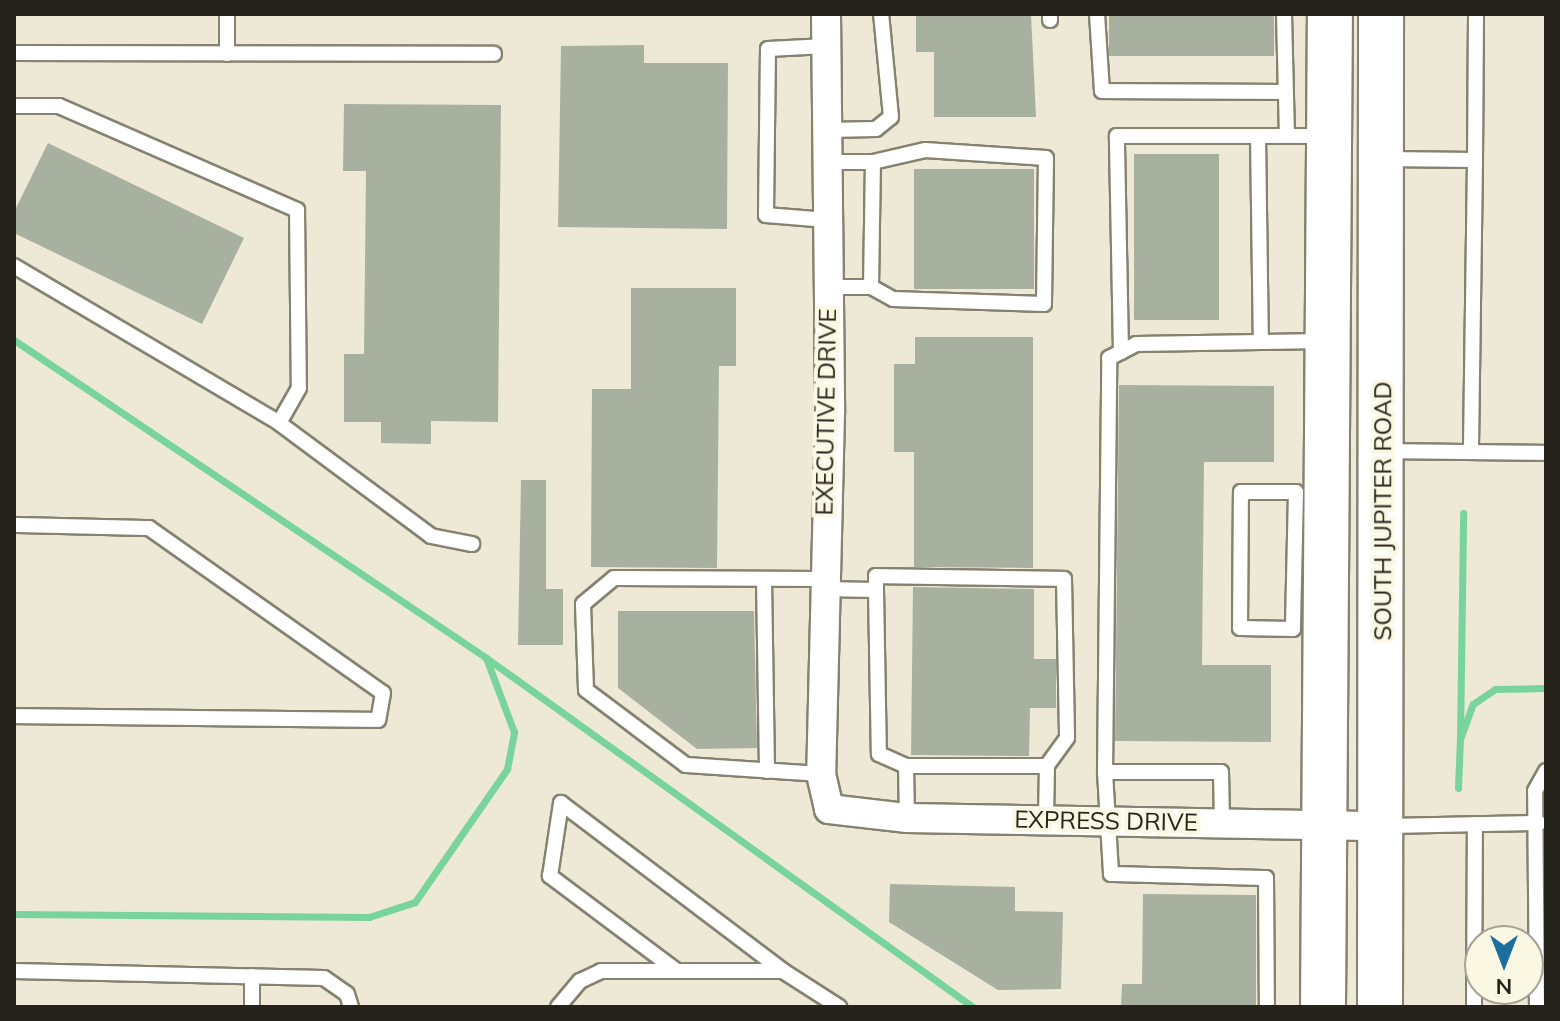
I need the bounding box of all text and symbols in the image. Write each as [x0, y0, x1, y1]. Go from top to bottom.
street label: EXECUTIVE DRIVE [810, 308, 842, 516]
street label: SOUTH JUPITER ROAD [1369, 381, 1397, 641]
street label: EXPRESS DRIVE [1014, 805, 1198, 837]
north arrow [1464, 925, 1544, 1005]
text: N [1496, 973, 1512, 1001]

